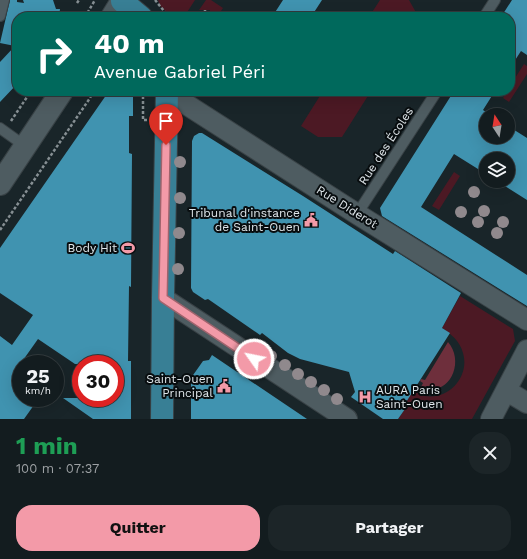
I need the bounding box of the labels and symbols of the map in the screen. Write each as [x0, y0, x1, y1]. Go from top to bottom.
pin [149, 104, 183, 145]
street label: Rue des Écoles [356, 105, 416, 187]
north arrow [479, 108, 515, 144]
street label: Rue Diderot [314, 183, 380, 231]
place label: Tribunal d'instance de Saint-Ouen [189, 206, 300, 234]
public building icon: Tribunal d'instance de Saint-Ouen [303, 212, 319, 228]
sports icon: Body Hit [120, 240, 136, 256]
place label: Body Hit [67, 241, 117, 255]
position arrow [233, 338, 275, 380]
speed limit sign: 30 [72, 355, 124, 407]
place label: Saint-Ouen Principal [146, 372, 213, 400]
public building icon: Saint-Ouen Principal [216, 378, 232, 394]
place label: AURA Paris Saint-Ouen [376, 383, 443, 411]
hospital icon: AURA Paris Saint-Ouen [357, 389, 373, 405]

